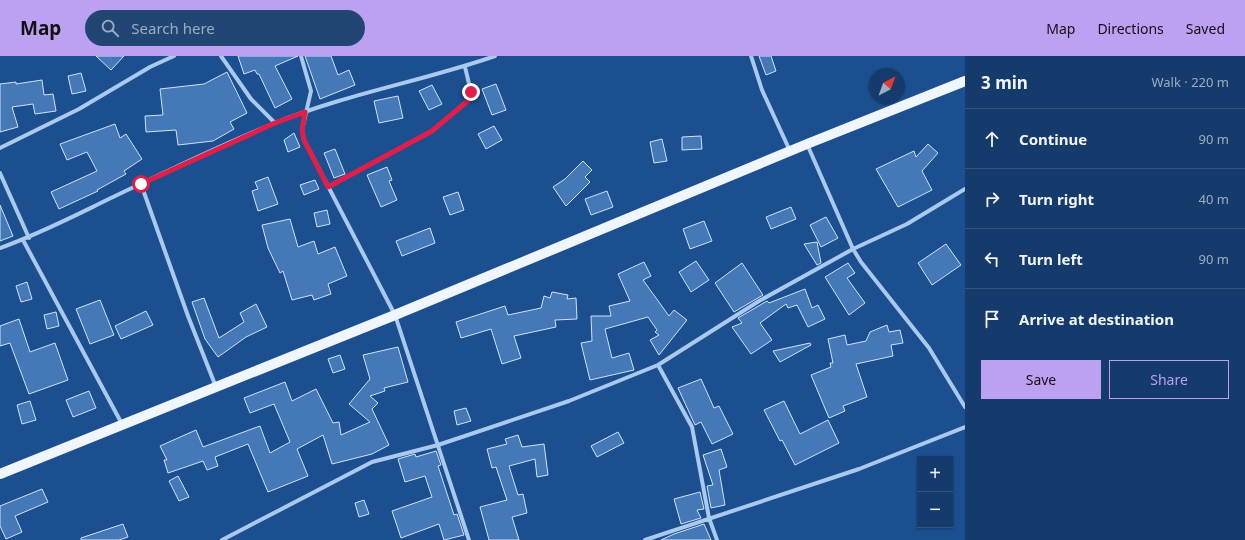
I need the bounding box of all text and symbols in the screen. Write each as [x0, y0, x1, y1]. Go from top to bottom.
search box [85, 10, 365, 46]
text: Map [20, 15, 61, 41]
icon: search [99, 17, 121, 39]
text: Search here [131, 18, 215, 38]
text: Map [1046, 19, 1075, 38]
text: Directions [1097, 19, 1164, 38]
text: Saved [1186, 19, 1225, 38]
north arrow [869, 68, 905, 104]
text: 3 min [981, 71, 1028, 94]
text: Walk · 220 m [1151, 73, 1229, 91]
route end [462, 83, 480, 101]
icon: ahead [981, 128, 1003, 150]
text: Continue [1019, 129, 1087, 149]
text: 90 m [1199, 130, 1229, 148]
route start [132, 175, 150, 193]
icon: right [981, 188, 1003, 210]
text: Turn right [1019, 189, 1094, 209]
text: 40 m [1199, 190, 1229, 208]
icon: left [981, 248, 1003, 270]
text: Turn left [1019, 249, 1083, 269]
text: 90 m [1199, 250, 1229, 268]
icon: arrive [981, 308, 1003, 330]
text: Arrive at destination [1019, 309, 1174, 329]
button: Save [981, 360, 1101, 399]
button: Share [1109, 360, 1229, 399]
map controls [917, 456, 953, 528]
button: + [917, 456, 953, 492]
button: − [917, 492, 953, 528]

